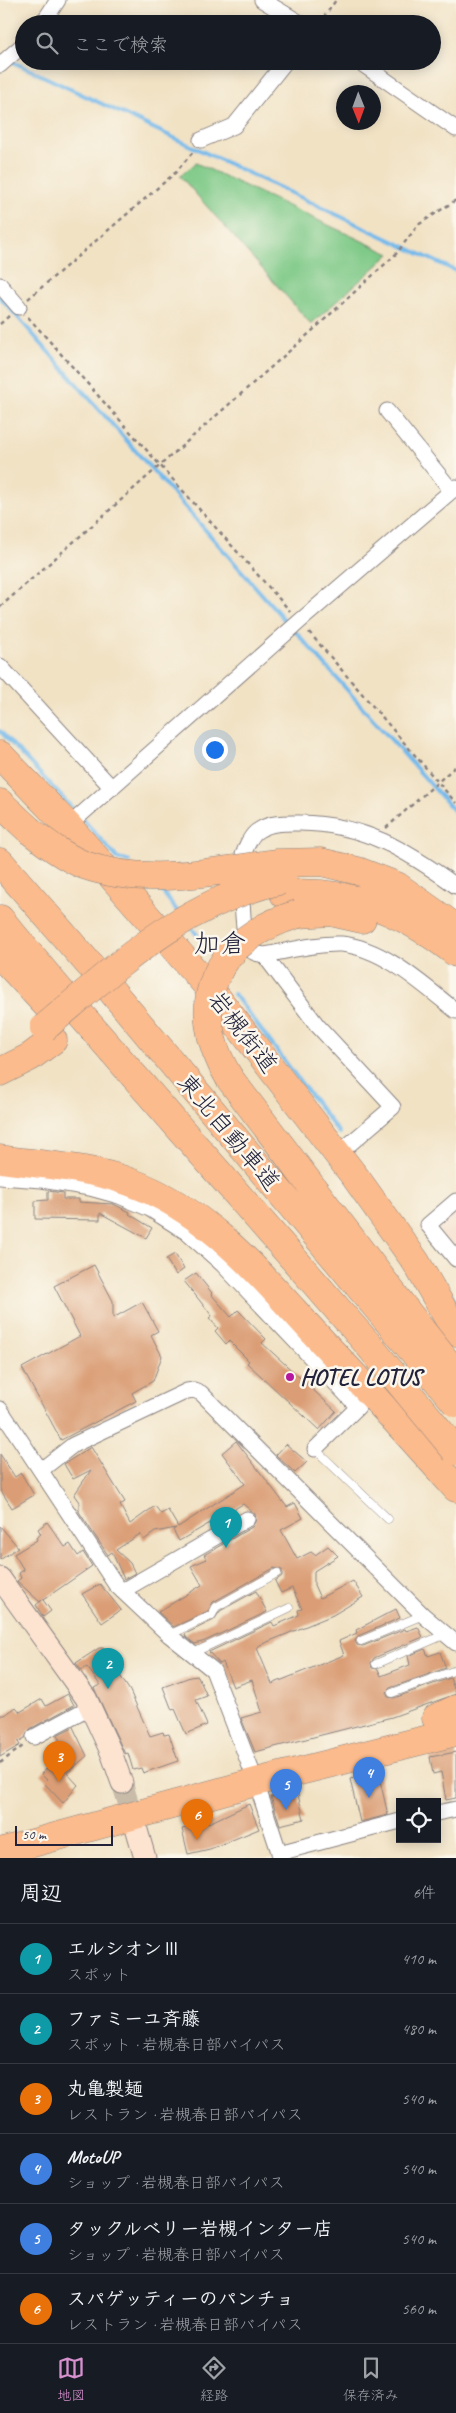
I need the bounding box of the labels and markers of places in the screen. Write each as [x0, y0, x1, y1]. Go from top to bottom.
place label: HOTEL LOTUS [300, 1362, 425, 1392]
marker: HOTEL LOTUS [284, 1371, 296, 1383]
pin: 1 [210, 1507, 242, 1548]
pin: 2 [92, 1648, 124, 1689]
pin: 3 [43, 1741, 75, 1782]
pin: 4 [353, 1757, 385, 1798]
pin: 5 [270, 1769, 302, 1810]
pin: 6 [181, 1799, 213, 1840]

